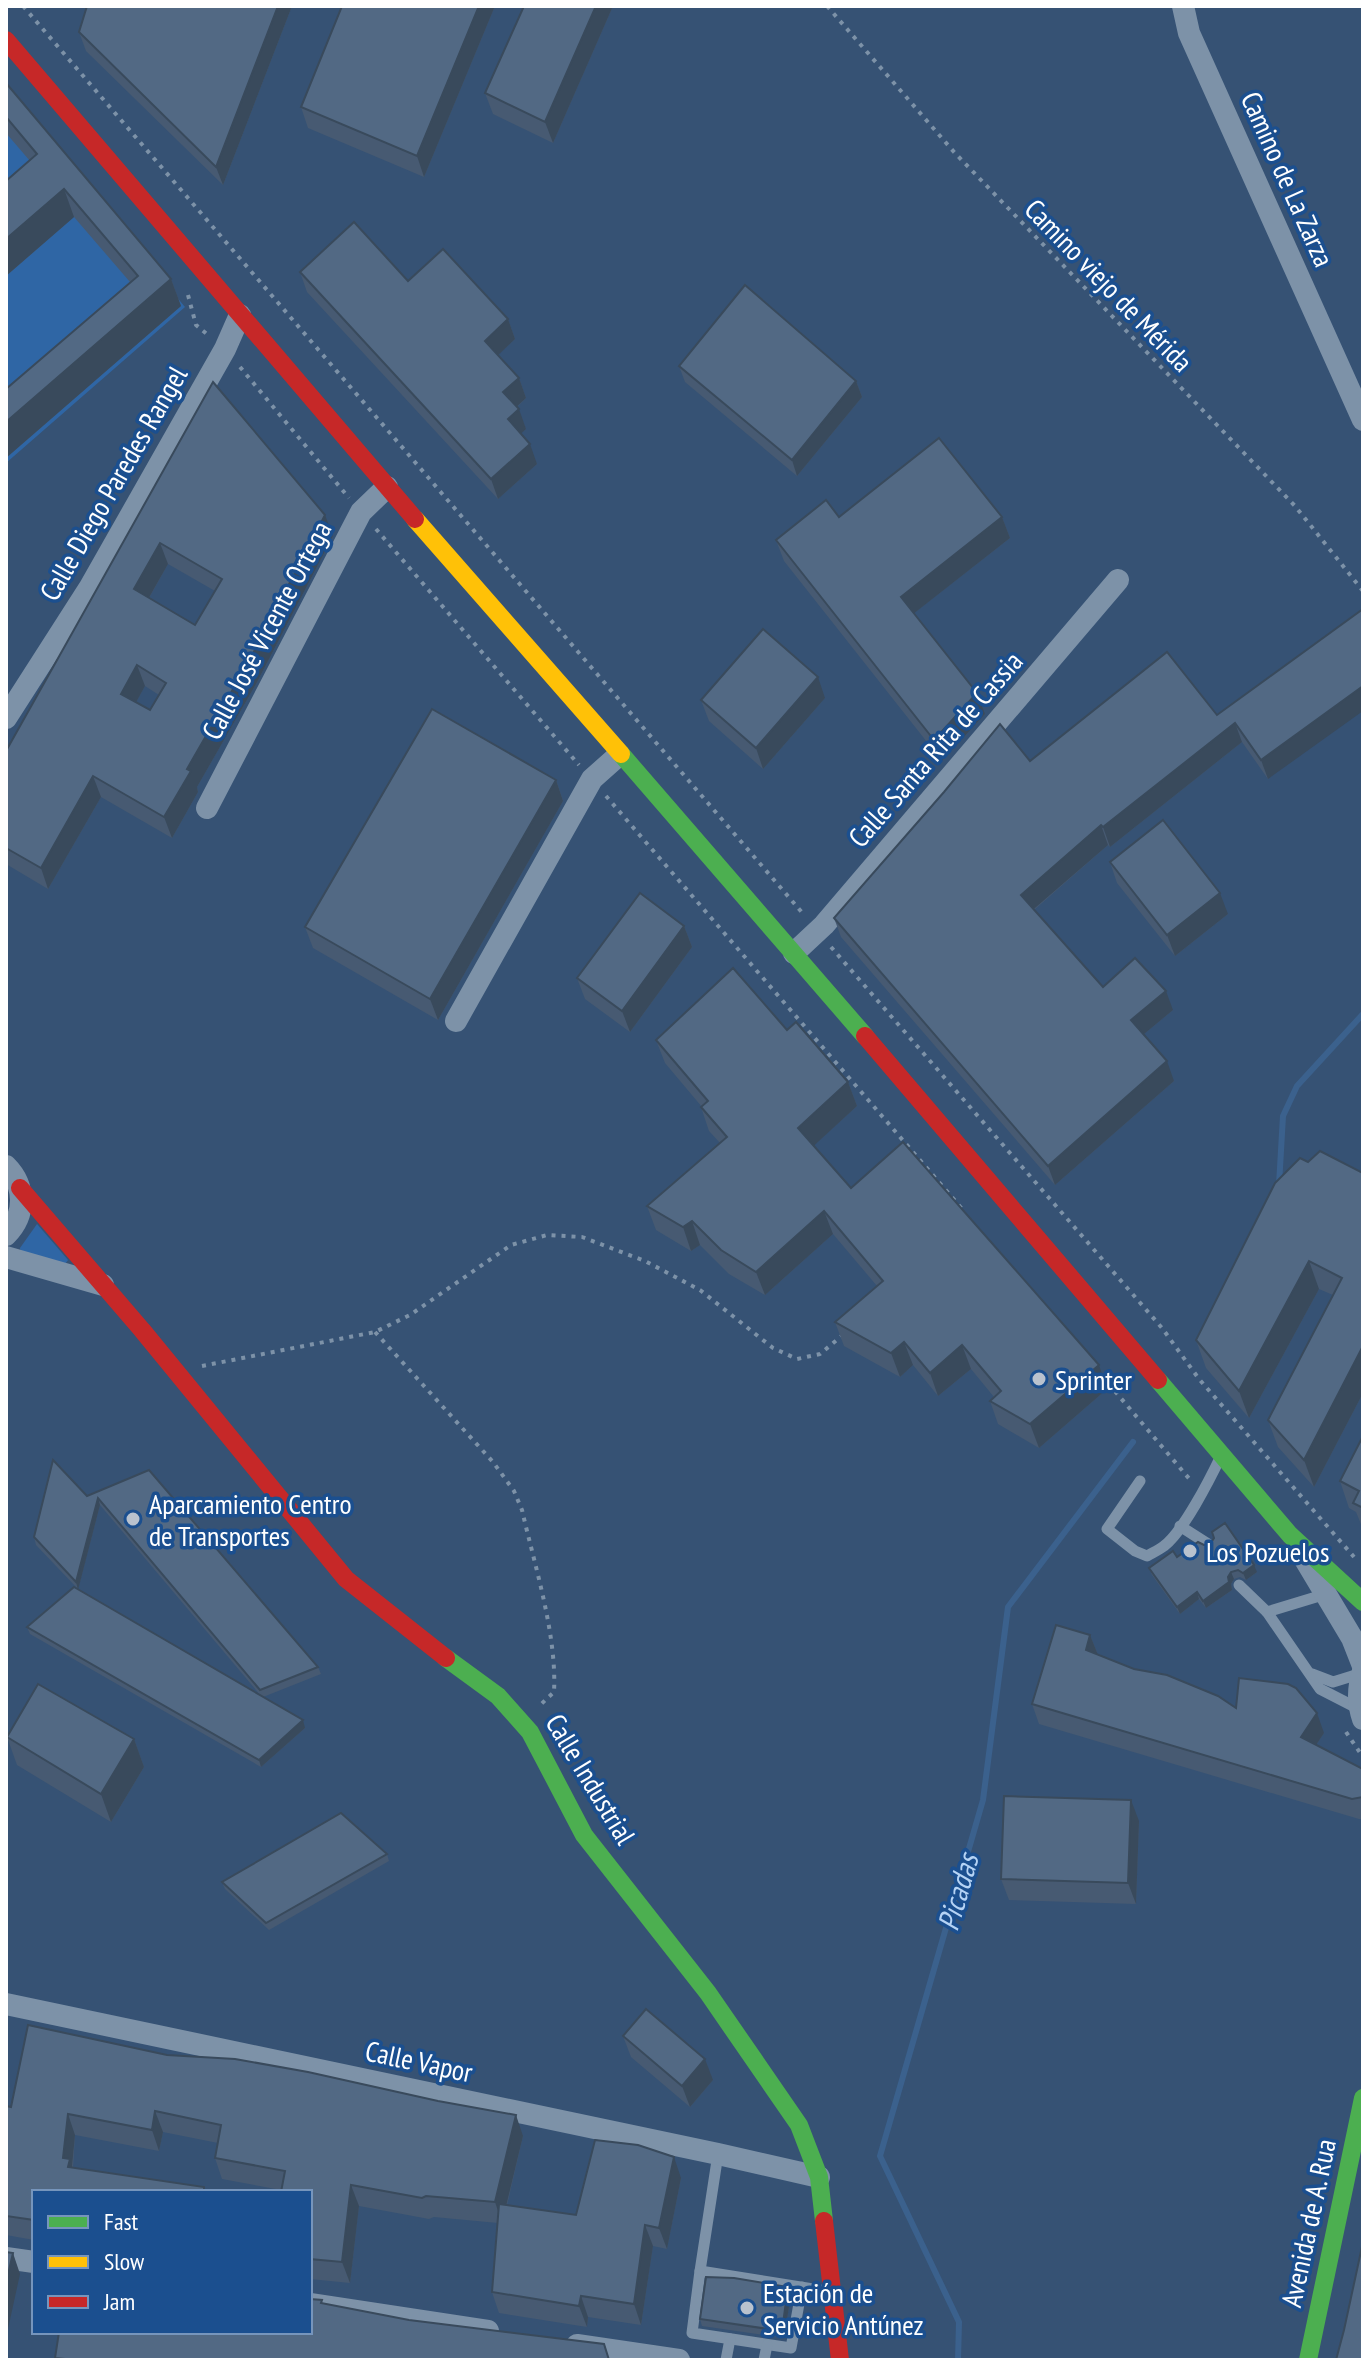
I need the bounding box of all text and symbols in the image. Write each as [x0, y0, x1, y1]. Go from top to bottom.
street label: Camino de La Zarza [1233, 86, 1343, 272]
street label: Camino viejo de Mérida [1017, 191, 1201, 379]
street label: Calle Diego Paredes Rangel [31, 359, 195, 607]
street label: Calle José Vicente Ortega [193, 514, 339, 746]
street label: Calle Santa Rita de Cassia [840, 643, 1030, 855]
place label: Sprinter [1055, 1361, 1132, 1398]
marker: Sprinter [1030, 1370, 1048, 1388]
place label: Aparcamiento Centro de Transportes [149, 1485, 352, 1554]
marker: Aparcamiento Centro de Transportes [124, 1510, 142, 1528]
place label: Los Pozuelos [1206, 1533, 1329, 1570]
marker: Los Pozuelos [1181, 1542, 1199, 1560]
street label: Calle Industrial [538, 1707, 645, 1851]
water label: Picadas [928, 1846, 987, 1935]
street label: Calle Vapor [362, 2032, 476, 2090]
street label: Avenida de A. Rua [1272, 2136, 1344, 2310]
legend [32, 2190, 312, 2334]
text: Fast [104, 2206, 139, 2237]
text: Slow [104, 2246, 145, 2277]
place label: Estación de Servicio Antúnez [763, 2274, 924, 2343]
text: Jam [103, 2286, 135, 2317]
marker: Estación de Servicio Antúnez [738, 2299, 756, 2317]

